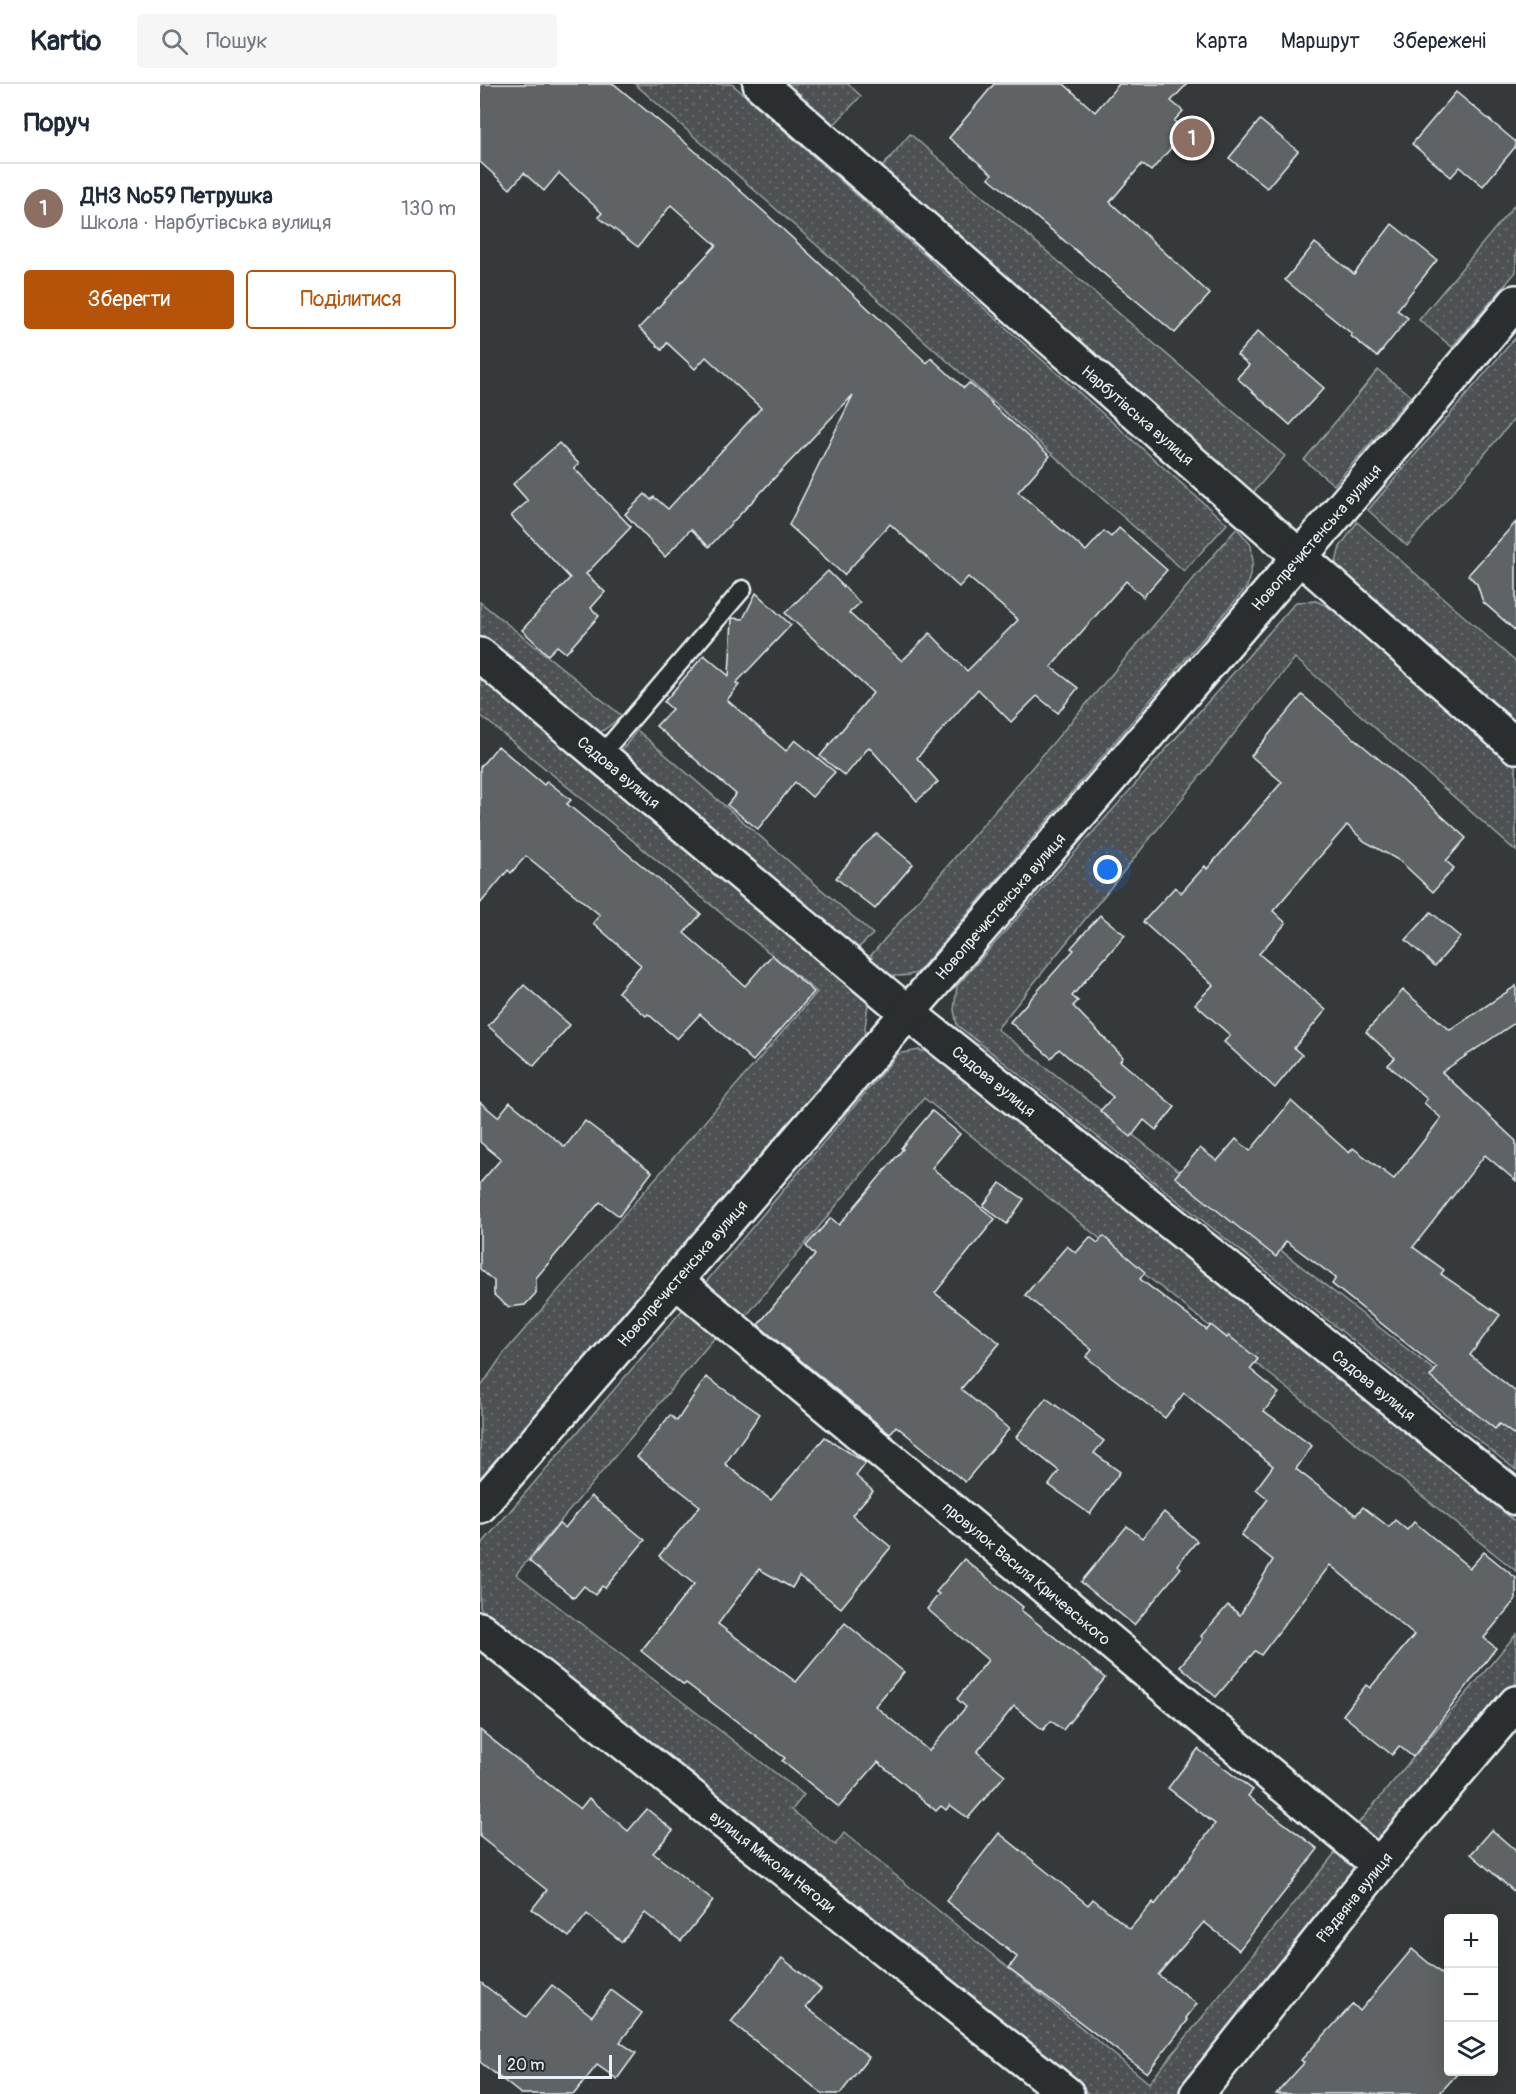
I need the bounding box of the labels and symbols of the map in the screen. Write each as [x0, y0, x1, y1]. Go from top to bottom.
pin: 1 [1172, 116, 1212, 160]
street label: Нарбутівська вулиця [1077, 362, 1198, 470]
street label: Новопречистенська вулиця [1247, 460, 1386, 615]
street label: Садова вулиця [573, 732, 664, 813]
street label: Новопречистенська вулиця [931, 829, 1070, 984]
your location [1093, 855, 1122, 884]
street label: Садова вулиця [947, 1042, 1039, 1122]
street label: Новопречистенська вулиця [613, 1196, 752, 1351]
street label: Садова вулиця [1327, 1346, 1419, 1426]
street label: провулок Василя Кричевського [938, 1498, 1115, 1650]
street label: вулиця Миколи Негоди [705, 1806, 839, 1917]
street label: Різдвяна вулиця [1312, 1849, 1397, 1947]
scale bar [498, 2052, 612, 2080]

